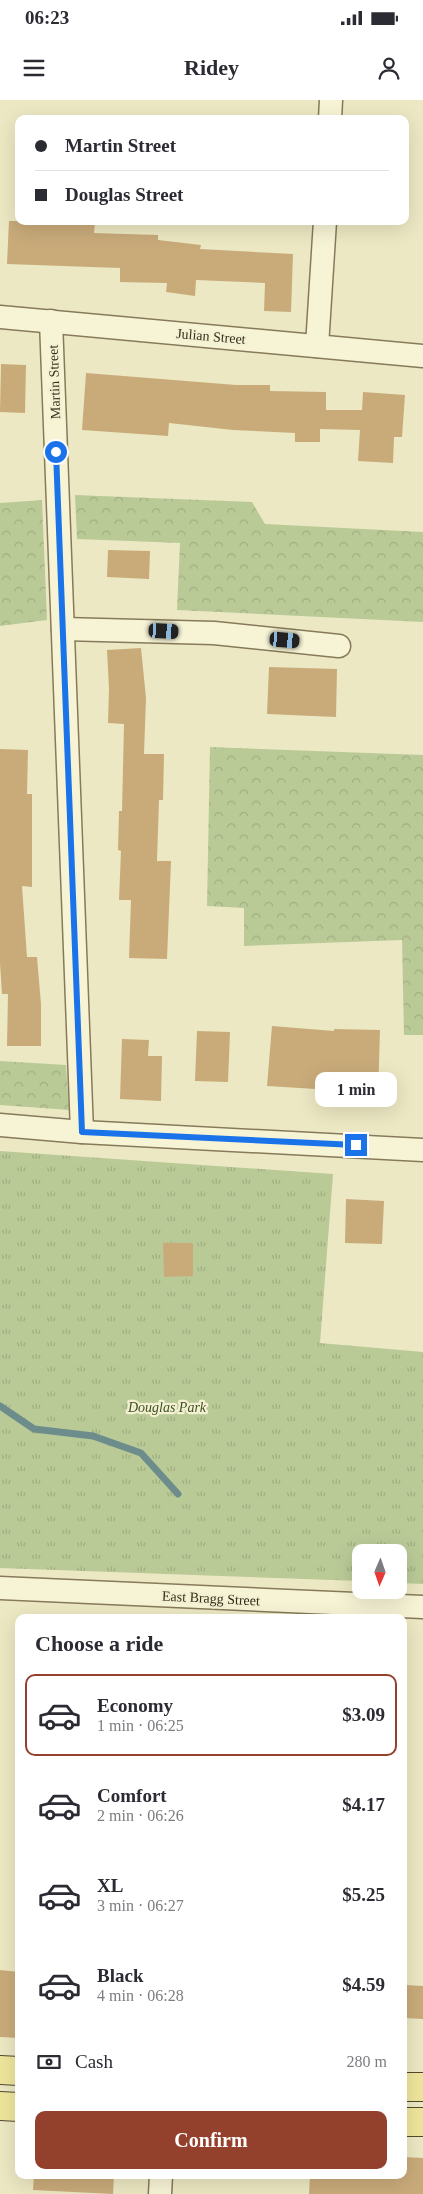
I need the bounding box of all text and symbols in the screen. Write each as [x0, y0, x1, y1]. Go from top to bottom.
text: 06:23 [25, 7, 69, 28]
icon: menu [20, 54, 48, 82]
icon: person [375, 54, 403, 82]
text: Ridey [184, 55, 239, 80]
text: Martin Street [65, 135, 176, 156]
text: Douglas Street [65, 184, 183, 205]
street label: Julian Street [176, 326, 246, 347]
street label: Martin Street [46, 345, 63, 419]
route start [45, 441, 67, 463]
car [148, 623, 179, 639]
car [269, 631, 300, 649]
callout: 1 min [315, 1072, 397, 1108]
text: 1 min [337, 1081, 375, 1098]
route end [345, 1134, 367, 1156]
park label: Douglas Park [127, 1400, 207, 1415]
north arrow [352, 1544, 408, 1599]
map controls [352, 1544, 407, 1599]
street label: East Bragg Street [162, 1588, 260, 1609]
text: Choose a ride [35, 1631, 163, 1656]
icon: car [37, 1693, 82, 1738]
text: Economy [97, 1695, 173, 1716]
text: $3.09 [342, 1704, 385, 1725]
text: 1 min · 06:25 [97, 1717, 184, 1734]
icon: car [37, 1783, 82, 1828]
text: Comfort [97, 1785, 167, 1806]
text: $4.17 [342, 1794, 385, 1815]
text: 2 min · 06:26 [97, 1807, 184, 1824]
icon: car [37, 1873, 82, 1918]
text: XL [97, 1875, 123, 1896]
text: $5.25 [342, 1884, 385, 1905]
text: 3 min · 06:27 [97, 1897, 184, 1914]
icon: car [37, 1963, 82, 2008]
text: Black [97, 1965, 143, 1986]
text: $4.59 [342, 1974, 385, 1995]
text: 4 min · 06:28 [97, 1987, 184, 2004]
icon: cash [35, 2048, 63, 2076]
text: Cash [75, 2051, 113, 2072]
text: 280 m [347, 2053, 387, 2070]
button: Confirm [35, 2111, 387, 2169]

